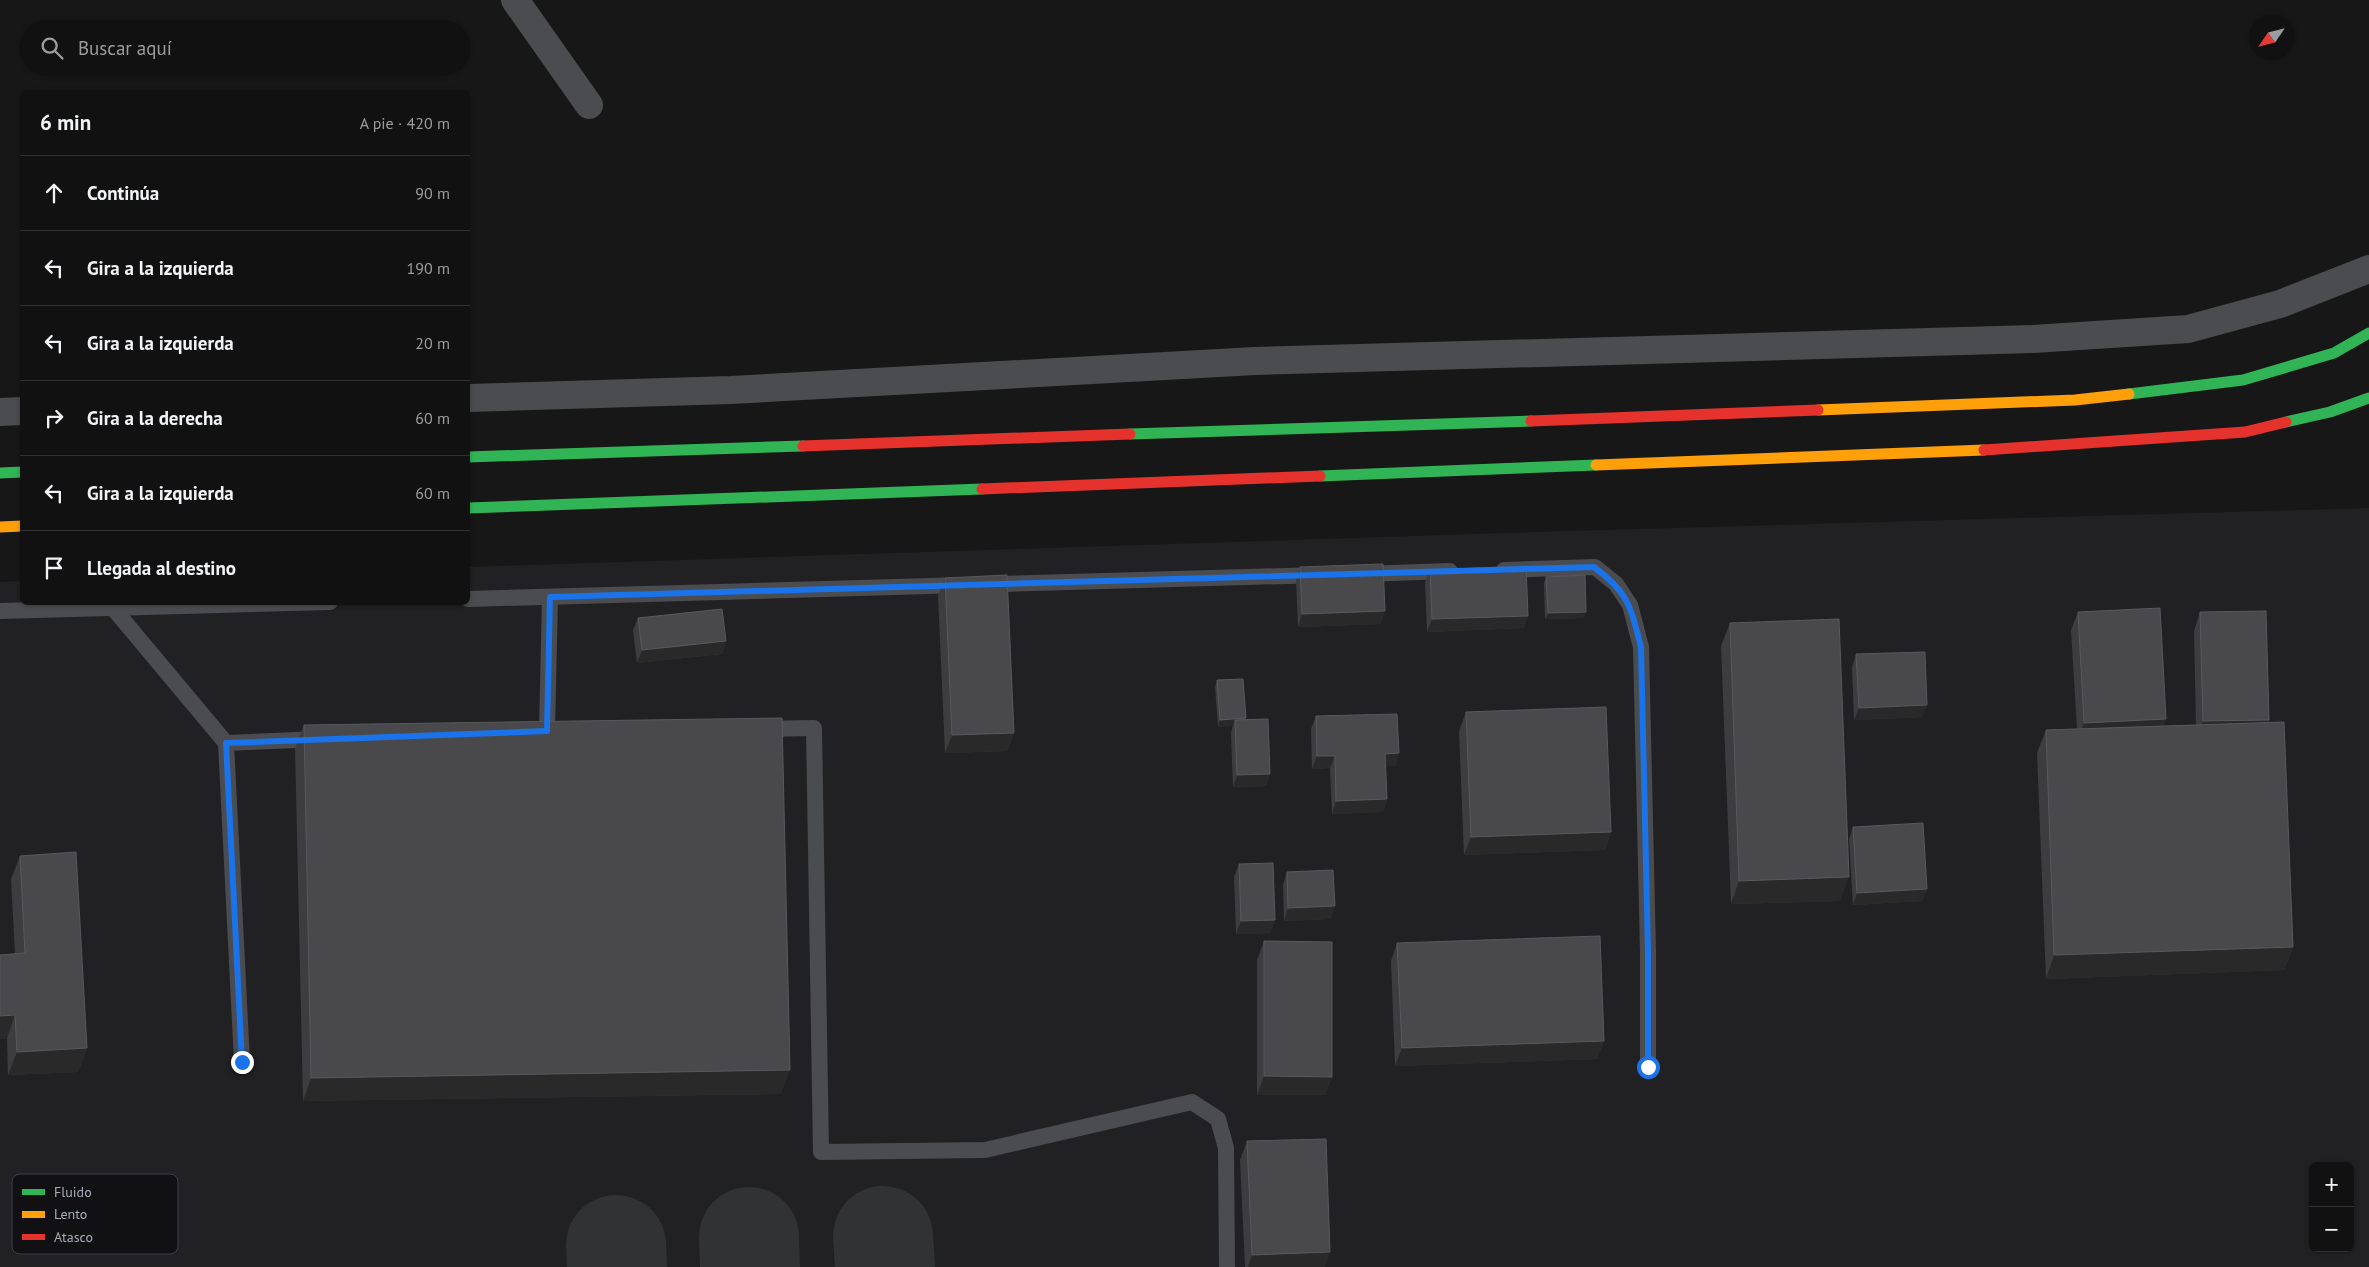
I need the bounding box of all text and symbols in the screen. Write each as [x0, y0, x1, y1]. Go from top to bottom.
north arrow [2249, 15, 2294, 60]
search box [20, 20, 470, 75]
icon: search [38, 34, 66, 62]
text: Buscar aquí [78, 36, 172, 60]
text: 6 min [40, 109, 91, 136]
text: A pie · 420 m [360, 113, 450, 133]
icon: ahead [40, 179, 68, 207]
text: Continúa [87, 181, 159, 205]
text: 90 m [415, 183, 450, 203]
icon: left [40, 254, 68, 282]
text: Gira a la izquierda [87, 256, 234, 280]
text: 190 m [407, 258, 450, 278]
icon: left [40, 329, 68, 357]
text: Gira a la izquierda [87, 331, 234, 355]
text: 20 m [415, 333, 450, 353]
icon: right [40, 404, 68, 432]
text: Gira a la derecha [87, 406, 223, 430]
text: 60 m [415, 408, 450, 428]
icon: left [40, 479, 68, 507]
text: Gira a la izquierda [87, 481, 234, 505]
text: 60 m [415, 483, 450, 503]
icon: arrive [40, 554, 68, 582]
text: Llegada al destino [87, 556, 236, 580]
route end [231, 1051, 254, 1074]
route start [1637, 1056, 1660, 1079]
map controls [2309, 1162, 2354, 1252]
button: + [2309, 1162, 2354, 1207]
legend [12, 1174, 178, 1254]
text: Fluido [54, 1183, 92, 1201]
text: Lento [54, 1205, 87, 1223]
button: − [2309, 1207, 2354, 1252]
text: Atasco [54, 1228, 93, 1246]

